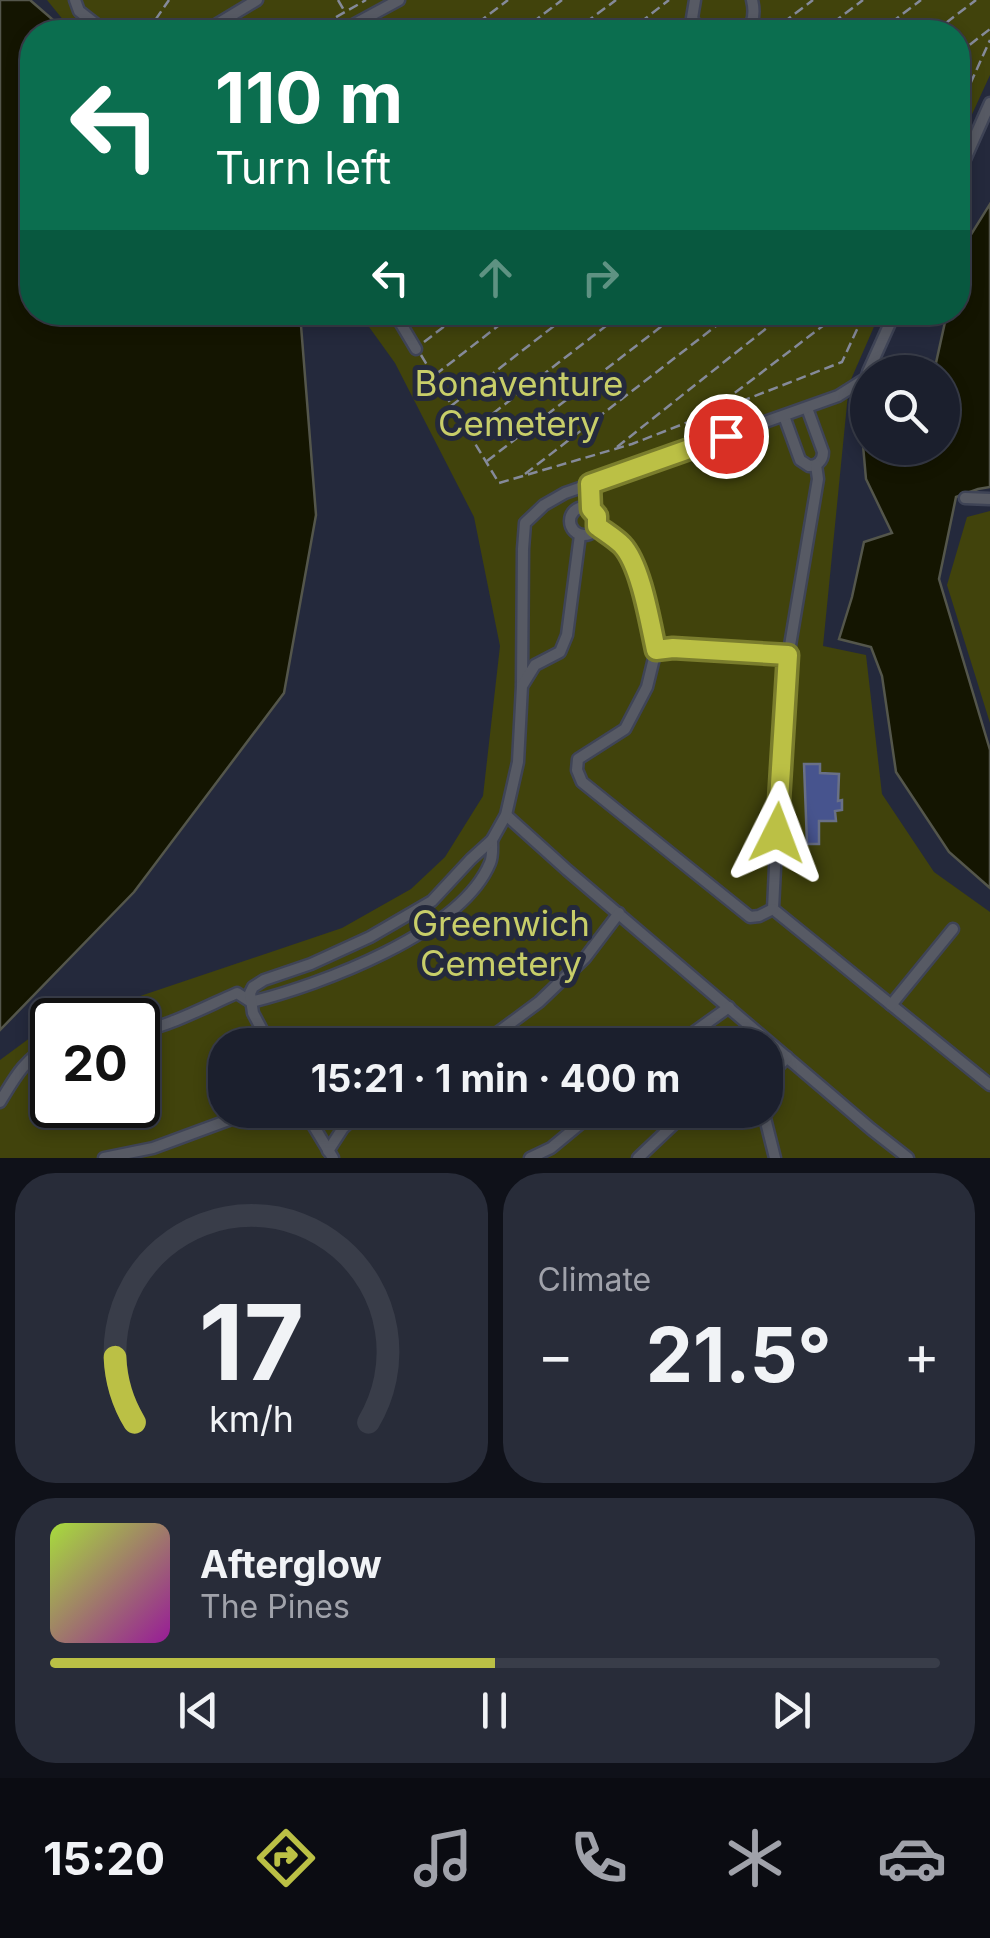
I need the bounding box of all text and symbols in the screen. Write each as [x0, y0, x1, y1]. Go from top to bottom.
text: 110 m [215, 55, 403, 140]
icon: left [50, 60, 180, 190]
text: Turn left [215, 140, 391, 195]
icon: left [363, 250, 418, 305]
icon: ahead [468, 250, 523, 305]
icon: right [573, 250, 628, 305]
map controls [850, 355, 960, 465]
button: search [850, 355, 960, 465]
park label: Bonaventure Cemetery [415, 362, 623, 444]
pin [684, 394, 769, 479]
icon: arrive [699, 409, 754, 464]
position arrow [725, 781, 829, 885]
park label: Greenwich Cemetery [412, 902, 590, 984]
speed limit sign: 20 [30, 998, 160, 1128]
text: 15:21 · 1 min · 400 m [311, 1055, 680, 1101]
text: Climate [538, 1260, 651, 1299]
text: 17 [199, 1279, 304, 1405]
text: 21.5° [646, 1309, 832, 1400]
text: − [538, 1322, 574, 1388]
text: + [904, 1322, 940, 1388]
text: km/h [209, 1397, 294, 1441]
text: Afterglow [200, 1541, 382, 1587]
text: The Pines [200, 1587, 350, 1626]
icon: previous [171, 1683, 226, 1738]
icon: pause [467, 1683, 522, 1738]
icon: next [764, 1683, 819, 1738]
icon: directions [251, 1823, 321, 1893]
icon: music [408, 1823, 478, 1893]
icon: phone [564, 1823, 634, 1893]
icon: climate [720, 1823, 790, 1893]
icon: car [877, 1823, 947, 1893]
text: 15:20 [43, 1831, 165, 1886]

